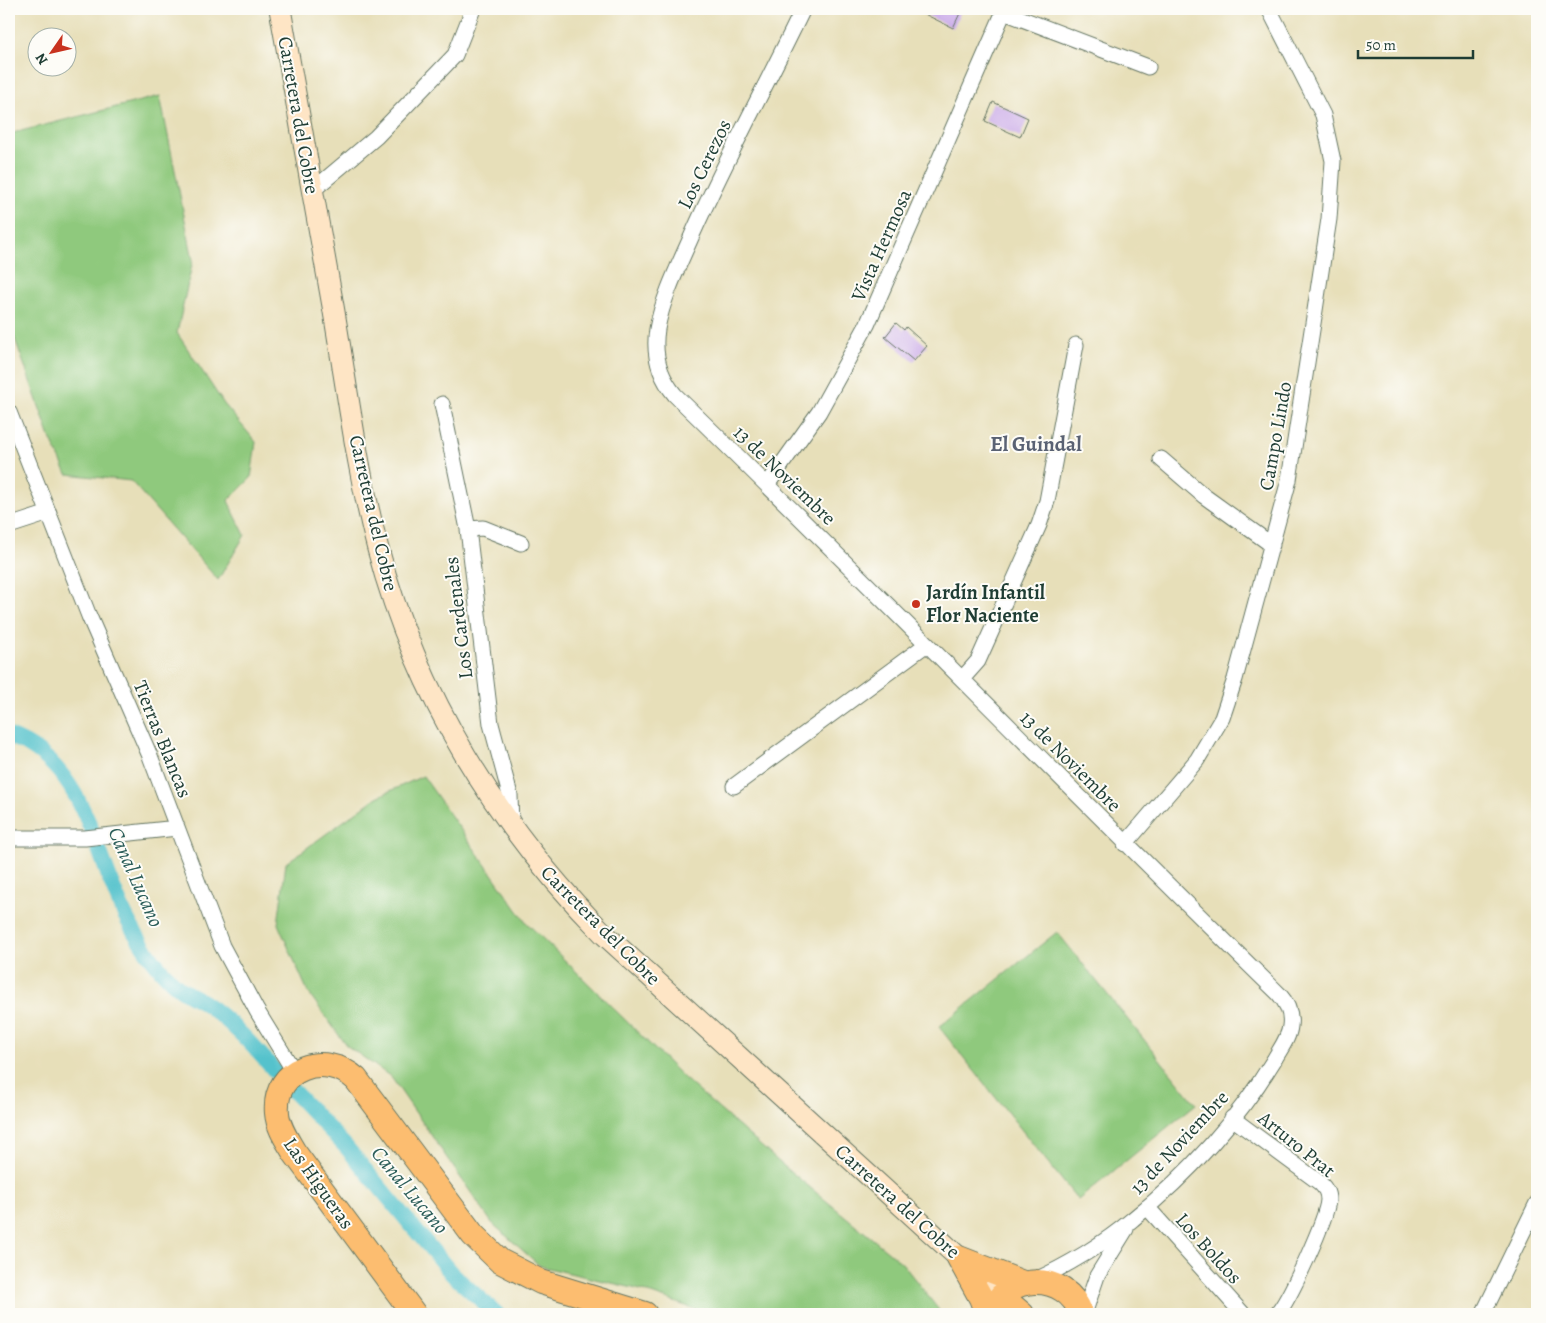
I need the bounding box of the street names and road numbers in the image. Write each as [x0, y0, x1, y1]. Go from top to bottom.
street label: Carretera del Cobre [271, 34, 326, 196]
street label: Los Cerezos [671, 115, 738, 214]
street label: Vista Hermosa [844, 184, 919, 307]
street label: Campo Lindo [1253, 379, 1298, 493]
street label: 13 de Noviembre [727, 419, 842, 531]
street label: Carretera del Cobre [342, 432, 405, 594]
street label: Los Cardenales [438, 555, 479, 681]
street label: Tierras Blancas [127, 677, 198, 802]
street label: 13 de Noviembre [1014, 705, 1127, 818]
street label: Carretera del Cobre [535, 859, 667, 991]
street label: 13 de Noviembre [1124, 1084, 1235, 1200]
street label: Arturo Prat [1252, 1104, 1341, 1184]
street label: Las Higueras [277, 1132, 360, 1235]
street label: Carretera del Cobre [829, 1138, 966, 1265]
street label: Los Boldos [1169, 1207, 1248, 1290]

